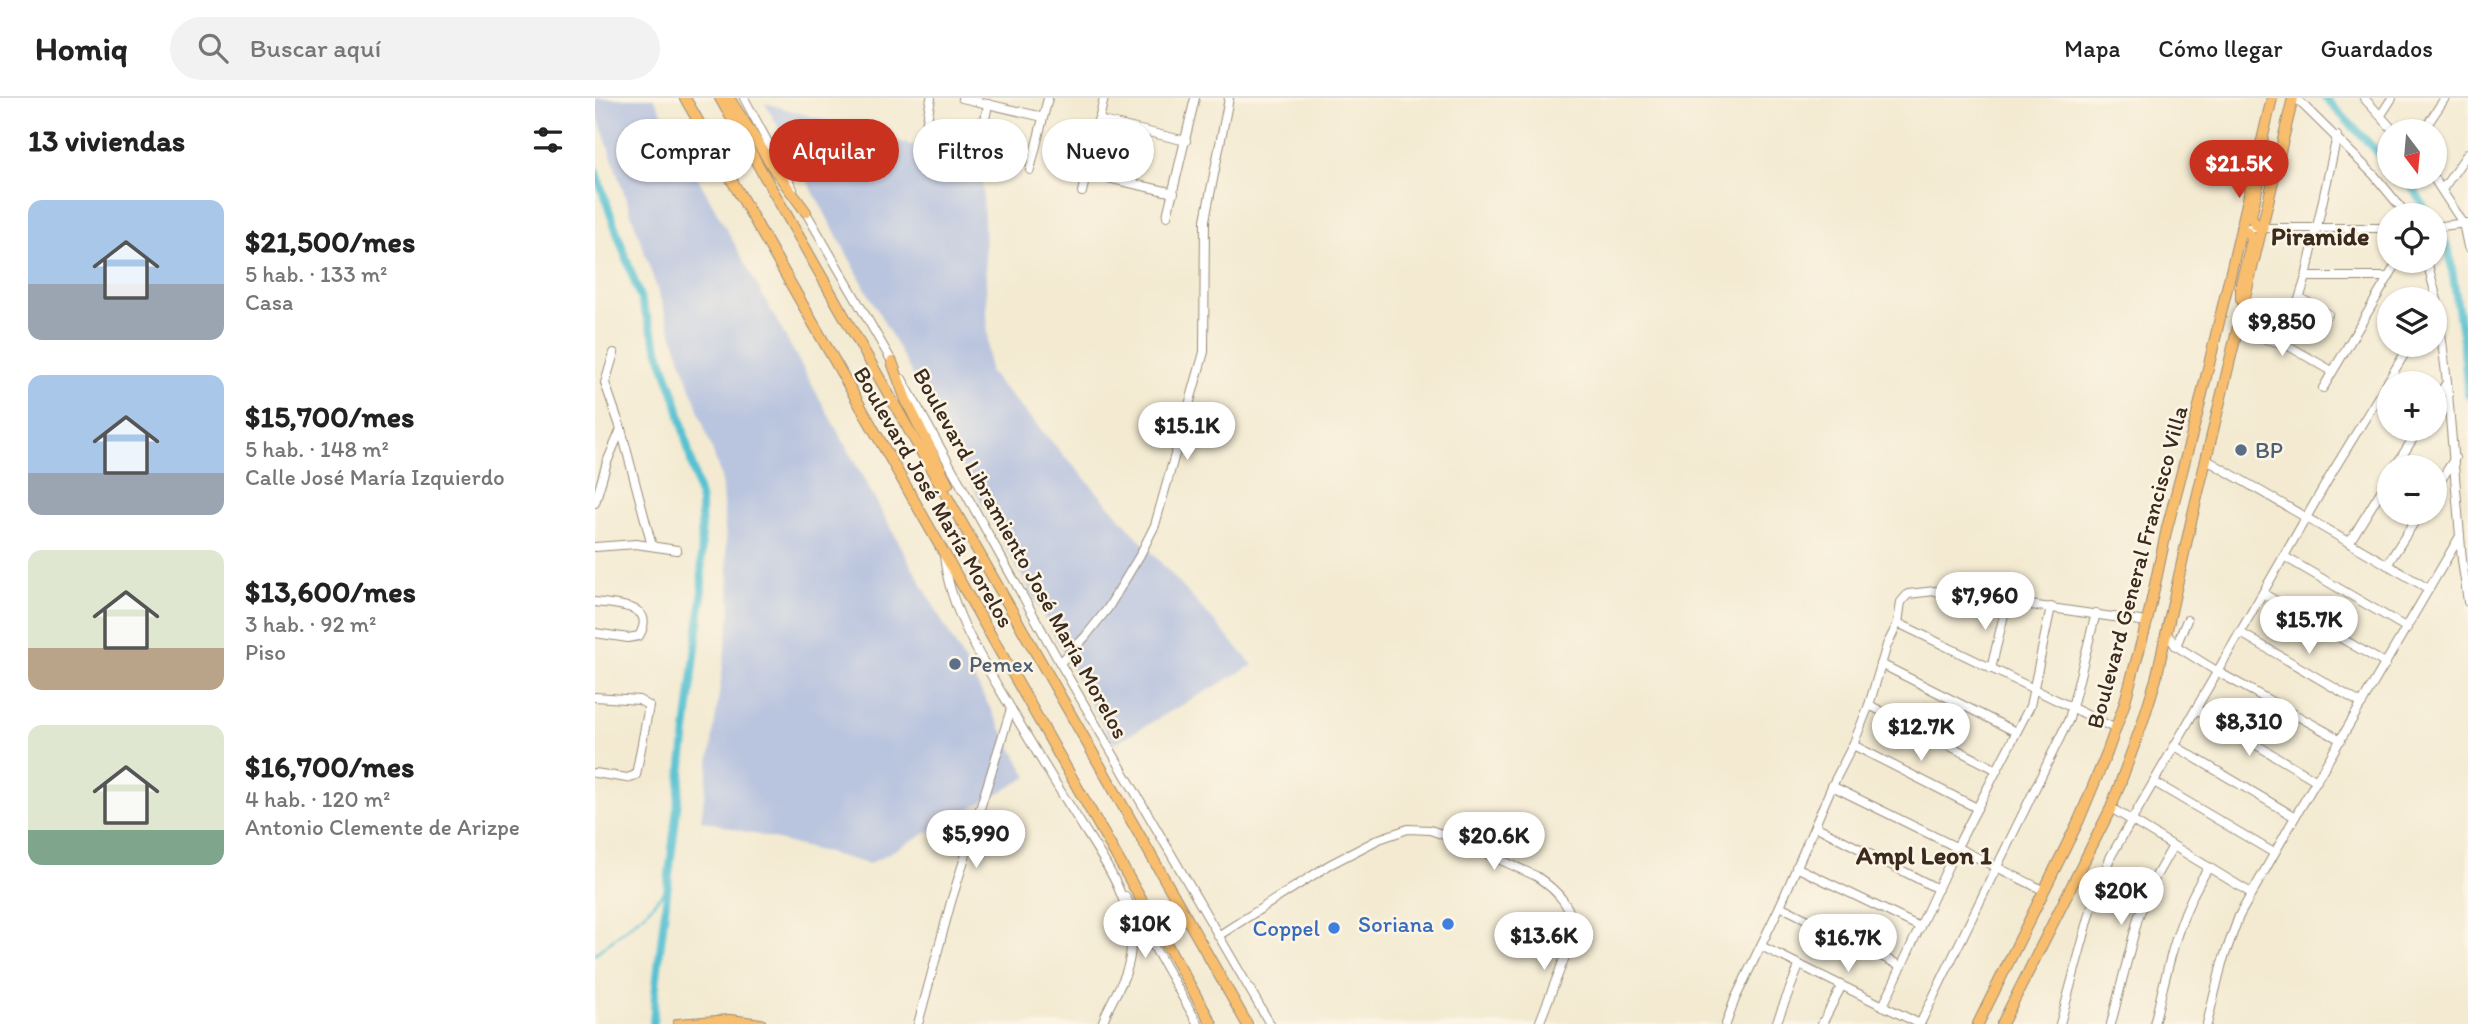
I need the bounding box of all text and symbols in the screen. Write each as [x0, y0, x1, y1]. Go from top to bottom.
search box [170, 17, 660, 80]
text: Homiq [35, 29, 128, 68]
icon: search [194, 29, 232, 67]
text: Buscar aquí [250, 32, 381, 64]
text: Mapa [2064, 34, 2120, 63]
text: Cómo llegar [2158, 34, 2283, 63]
text: Guardados [2321, 34, 2433, 63]
chip: Comprar [616, 119, 755, 182]
chip: Alquilar [769, 119, 899, 182]
chip: Filtros [913, 119, 1028, 182]
chip: Nuevo [1042, 119, 1154, 182]
north arrow [2377, 119, 2447, 189]
map controls [2377, 119, 2447, 525]
icon: filters [529, 121, 567, 159]
text: 13 viviendas [28, 122, 185, 159]
pin: $21.5K [2182, 140, 2296, 200]
text: $21.5K [2206, 149, 2272, 177]
button: locate [2377, 203, 2447, 273]
district label: Piramide [2271, 220, 2369, 252]
text: $21,500/mes [245, 223, 415, 260]
icon: home [84, 228, 168, 312]
text: 5 hab. · 133 m² [245, 260, 388, 288]
button: layers [2377, 287, 2447, 357]
text: Casa [245, 288, 293, 316]
pin: $9,850 [2225, 299, 2339, 358]
text: $9,850 [2248, 307, 2316, 335]
street label: Boulevard José María Morelos [848, 361, 1020, 633]
street label: Boulevard Libramiento José María Morelos [907, 363, 1135, 743]
button: + [2377, 371, 2447, 441]
text: $15,700/mes [245, 398, 414, 435]
pin: $15.1K [1130, 402, 1244, 462]
street label: Boulevard General Francisco Villa [2080, 402, 2194, 732]
icon: home [84, 403, 168, 487]
text: $15.1K [1154, 411, 1220, 439]
text: 5 hab. · 148 m² [245, 435, 389, 463]
place label: BP [2255, 436, 2283, 464]
marker: BP [2233, 442, 2249, 458]
button: − [2377, 455, 2447, 525]
text: Calle José María Izquierdo [245, 463, 505, 491]
text: $13,600/mes [245, 573, 416, 610]
pin: $7,960 [1928, 573, 2042, 632]
icon: home [84, 578, 168, 662]
text: $7,960 [1952, 581, 2018, 609]
pin: $15.7K [2252, 596, 2366, 656]
text: $15.7K [2276, 605, 2342, 633]
text: 3 hab. · 92 m² [245, 610, 376, 638]
text: Piso [245, 638, 286, 666]
place label: Pemex [969, 650, 1034, 678]
marker: Pemex [947, 656, 963, 672]
pin: $8,310 [2192, 698, 2306, 758]
pin: $12.7K [1864, 704, 1978, 763]
text: $8,310 [2215, 707, 2283, 735]
text: $12.7K [1888, 712, 1954, 740]
text: $16,700/mes [245, 748, 414, 785]
icon: home [84, 753, 168, 837]
text: 4 hab. · 120 m² [245, 785, 390, 813]
pin: $5,990 [919, 810, 1033, 870]
pin: $20.6K [1437, 812, 1551, 872]
text: Antonio Clemente de Arizpe [245, 813, 520, 841]
text: $5,990 [942, 819, 1010, 847]
text: $20.6K [1459, 821, 1529, 849]
district label: Ampl Leon 1 [1855, 839, 1992, 871]
pin: $20K [2080, 868, 2162, 927]
text: $20K [2095, 876, 2147, 904]
pin: $10K [1104, 900, 1186, 960]
text: $10K [1119, 909, 1171, 937]
place label: Soriana [1358, 910, 1434, 938]
pin: $13.6K [1487, 912, 1601, 972]
place label: Coppel [1252, 914, 1320, 942]
pin: $16.7K [1791, 914, 1905, 974]
marker: Soriana [1440, 916, 1456, 932]
marker: Coppel [1326, 920, 1342, 936]
text: $13.6K [1510, 921, 1578, 949]
text: $16.7K [1815, 923, 1881, 951]

